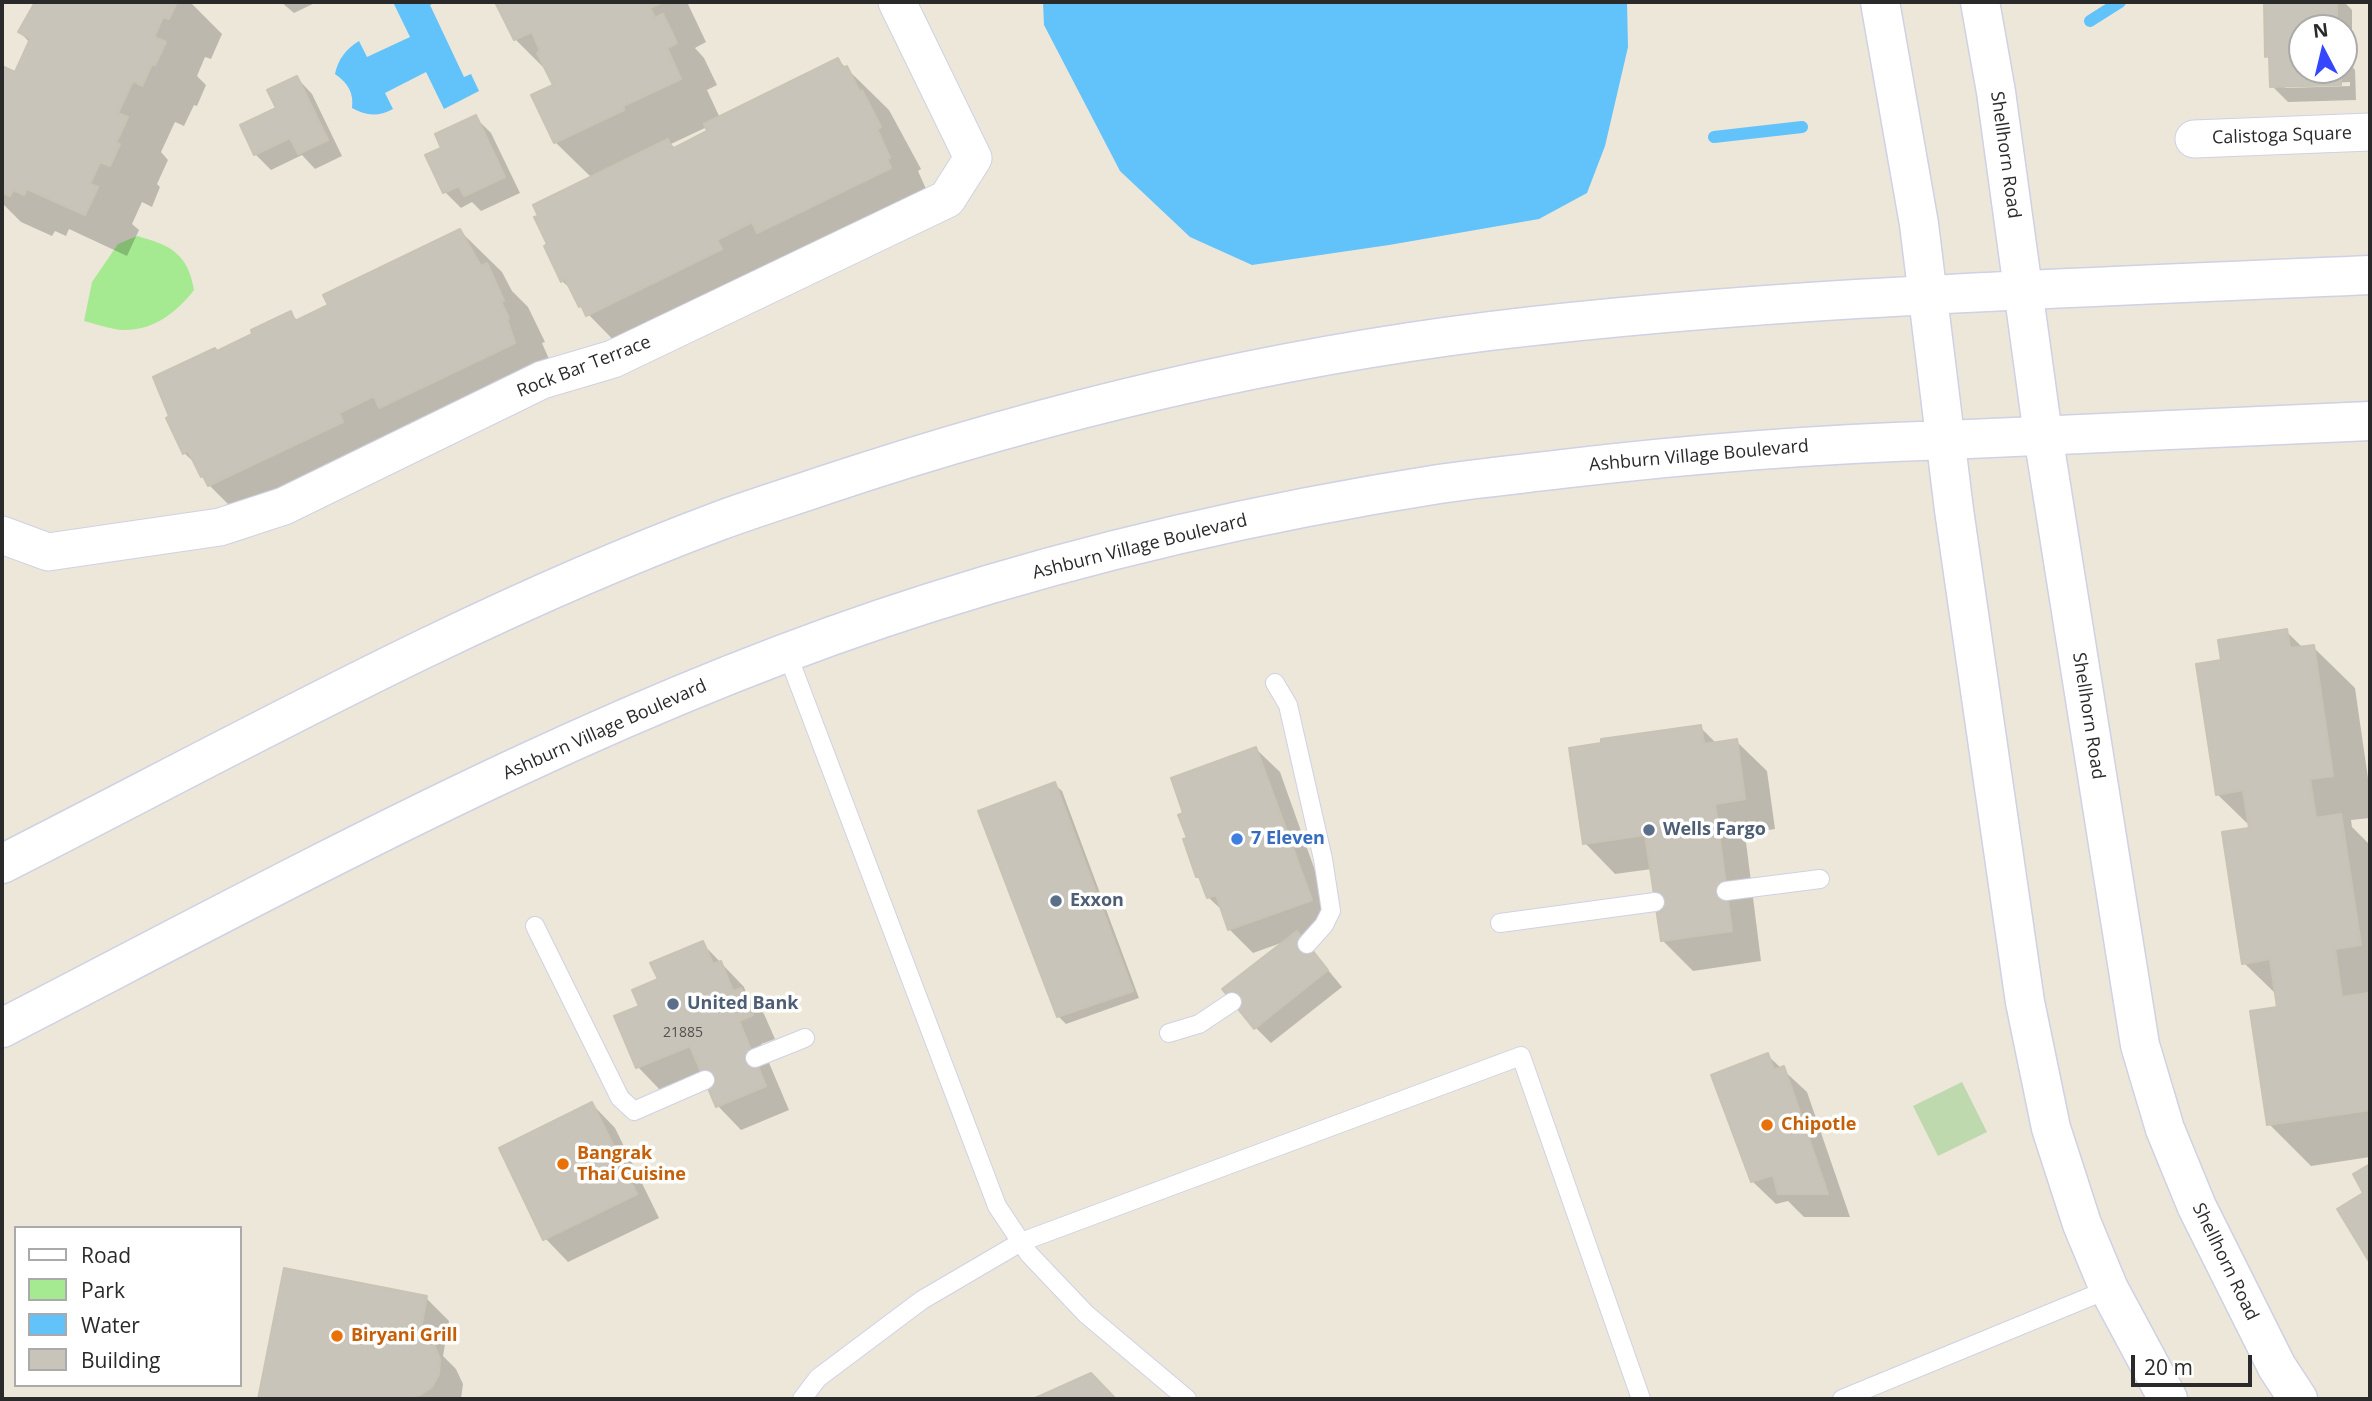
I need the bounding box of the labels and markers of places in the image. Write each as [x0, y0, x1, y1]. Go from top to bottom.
place label: Wells Fargo [1663, 819, 1766, 841]
marker: Wells Fargo [1641, 822, 1657, 838]
place label: 7 Eleven [1251, 828, 1325, 850]
marker: 7 Eleven [1229, 831, 1245, 847]
place label: Exxon [1070, 890, 1124, 912]
marker: Exxon [1048, 893, 1064, 909]
place label: United Bank [687, 993, 798, 1015]
marker: United Bank [665, 996, 681, 1012]
place label: Chipotle [1781, 1114, 1856, 1136]
marker: Chipotle [1759, 1117, 1775, 1133]
place label: Bangrak Thai Cuisine [577, 1143, 686, 1186]
marker: Bangrak Thai Cuisine [555, 1156, 571, 1172]
place label: Biryani Grill [351, 1325, 458, 1347]
marker: Biryani Grill [329, 1328, 345, 1344]

